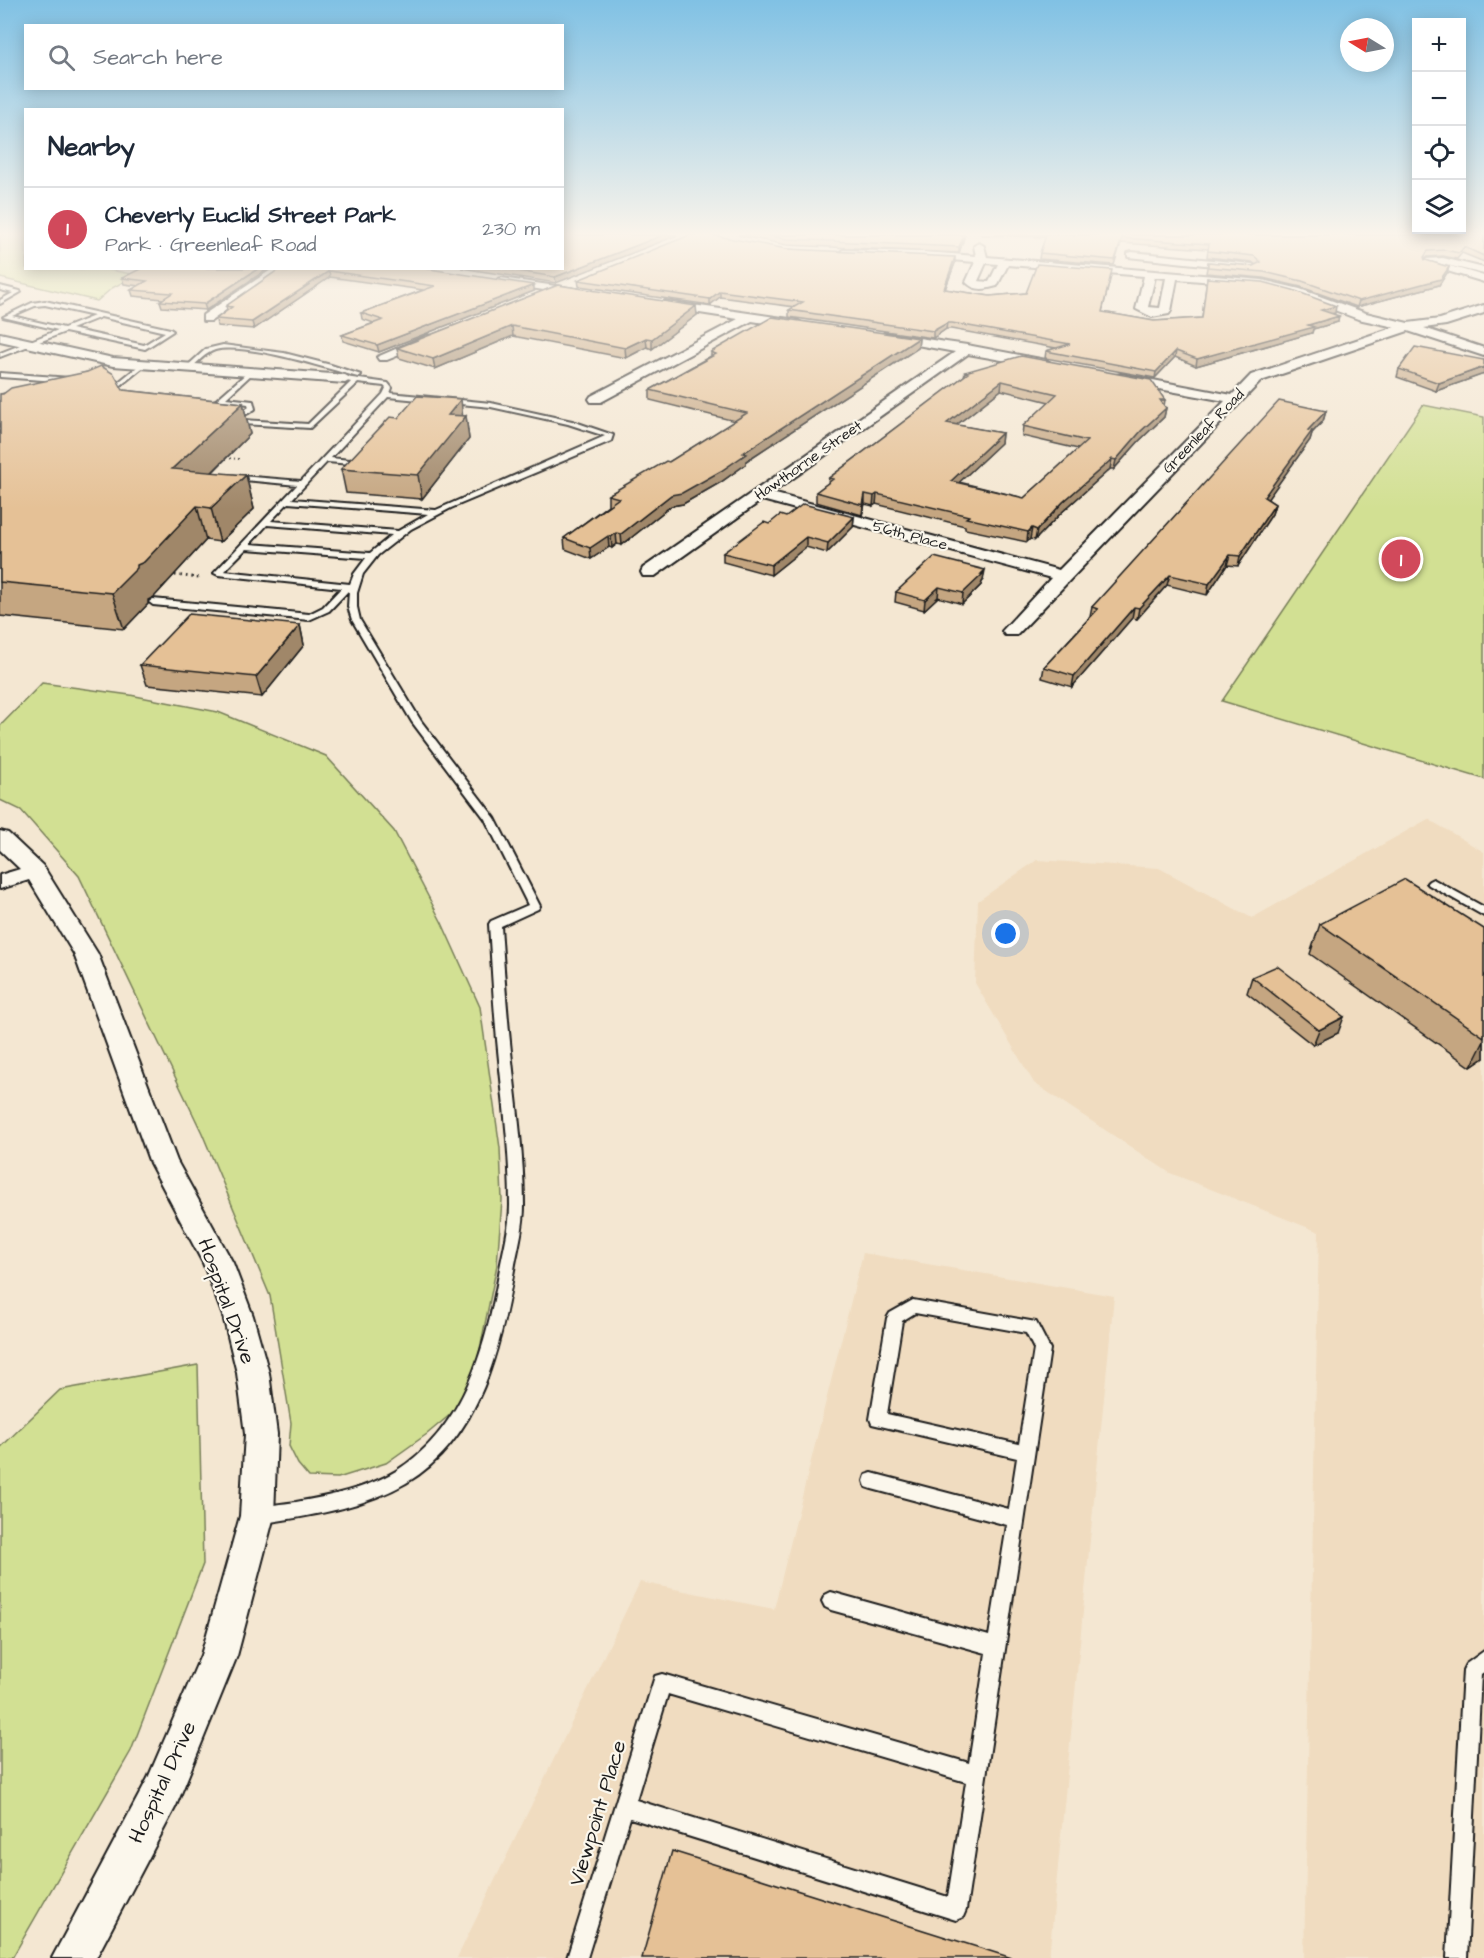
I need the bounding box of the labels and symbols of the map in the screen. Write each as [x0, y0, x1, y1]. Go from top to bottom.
north arrow [1340, 18, 1394, 72]
street label: Greenleaf Road [1158, 384, 1249, 478]
street label: Hawthorne Street [750, 415, 866, 505]
street label: 56th Place [870, 515, 950, 556]
pin: 1 [1382, 536, 1420, 582]
your location [991, 919, 1020, 948]
street label: Hospital Drive [189, 1234, 263, 1368]
street label: Hospital Drive [122, 1717, 204, 1848]
street label: Viewpoint Place [562, 1737, 634, 1890]

